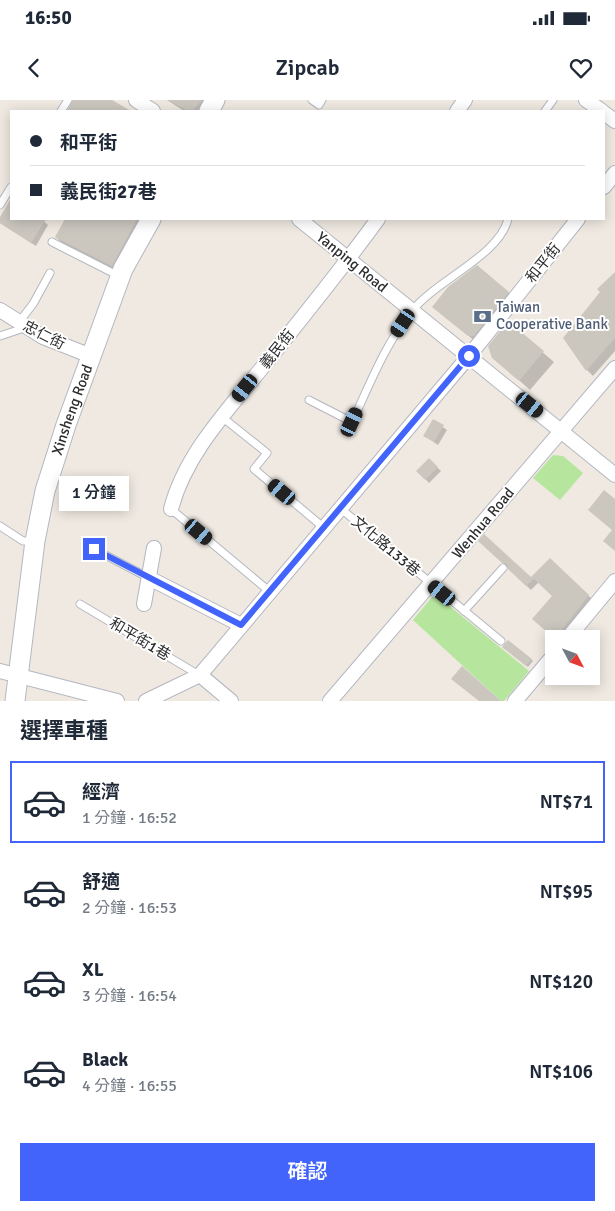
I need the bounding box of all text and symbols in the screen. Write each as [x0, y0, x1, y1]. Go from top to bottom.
text: 16:50 [25, 6, 72, 30]
icon: back [20, 54, 48, 82]
text: Zipcab [276, 54, 339, 81]
icon: heart [567, 54, 595, 82]
text: 和平街 [60, 131, 117, 155]
text: 義民街27巷 [60, 180, 157, 204]
street label: Yanping Road [313, 228, 391, 296]
street label: 和平街 [522, 240, 564, 286]
place label: Taiwan Cooperative Bank [496, 298, 608, 333]
car [388, 306, 417, 340]
bank icon: Taiwan Cooperative Bank [472, 306, 492, 326]
street label: 忠仁街 [20, 317, 68, 353]
street label: 義民街 [256, 326, 298, 372]
route start [458, 345, 480, 367]
street label: Xinsheng Road [48, 362, 96, 457]
car [229, 372, 260, 404]
car [513, 390, 546, 420]
car [338, 405, 365, 439]
callout: 1 分鐘 [59, 476, 129, 512]
car [265, 477, 298, 507]
text: 1 分鐘 [72, 483, 116, 503]
street label: Wenhua Road [448, 484, 518, 562]
street label: 文化路133巷 [348, 512, 424, 580]
car [182, 517, 215, 547]
route end [83, 538, 105, 560]
car [425, 578, 458, 608]
street label: 和平街1巷 [106, 614, 174, 664]
north arrow [545, 630, 600, 685]
map controls [545, 630, 600, 685]
text: 選擇車種 [20, 717, 108, 744]
icon: car [22, 780, 67, 825]
text: 經濟 [82, 780, 120, 804]
text: NT$71 [540, 790, 593, 814]
text: 1 分鐘 · 16:52 [82, 808, 177, 828]
icon: car [22, 870, 67, 915]
text: 舒適 [82, 870, 120, 894]
text: NT$95 [540, 880, 593, 904]
text: 2 分鐘 · 16:53 [82, 898, 177, 918]
text: XL [82, 958, 104, 982]
icon: car [22, 960, 67, 1005]
text: NT$120 [529, 970, 593, 994]
text: 3 分鐘 · 16:54 [82, 986, 177, 1006]
text: Black [82, 1048, 128, 1072]
icon: car [22, 1050, 67, 1095]
text: NT$106 [529, 1060, 593, 1084]
text: 4 分鐘 · 16:55 [82, 1076, 177, 1096]
button: 確認 [20, 1143, 595, 1201]

